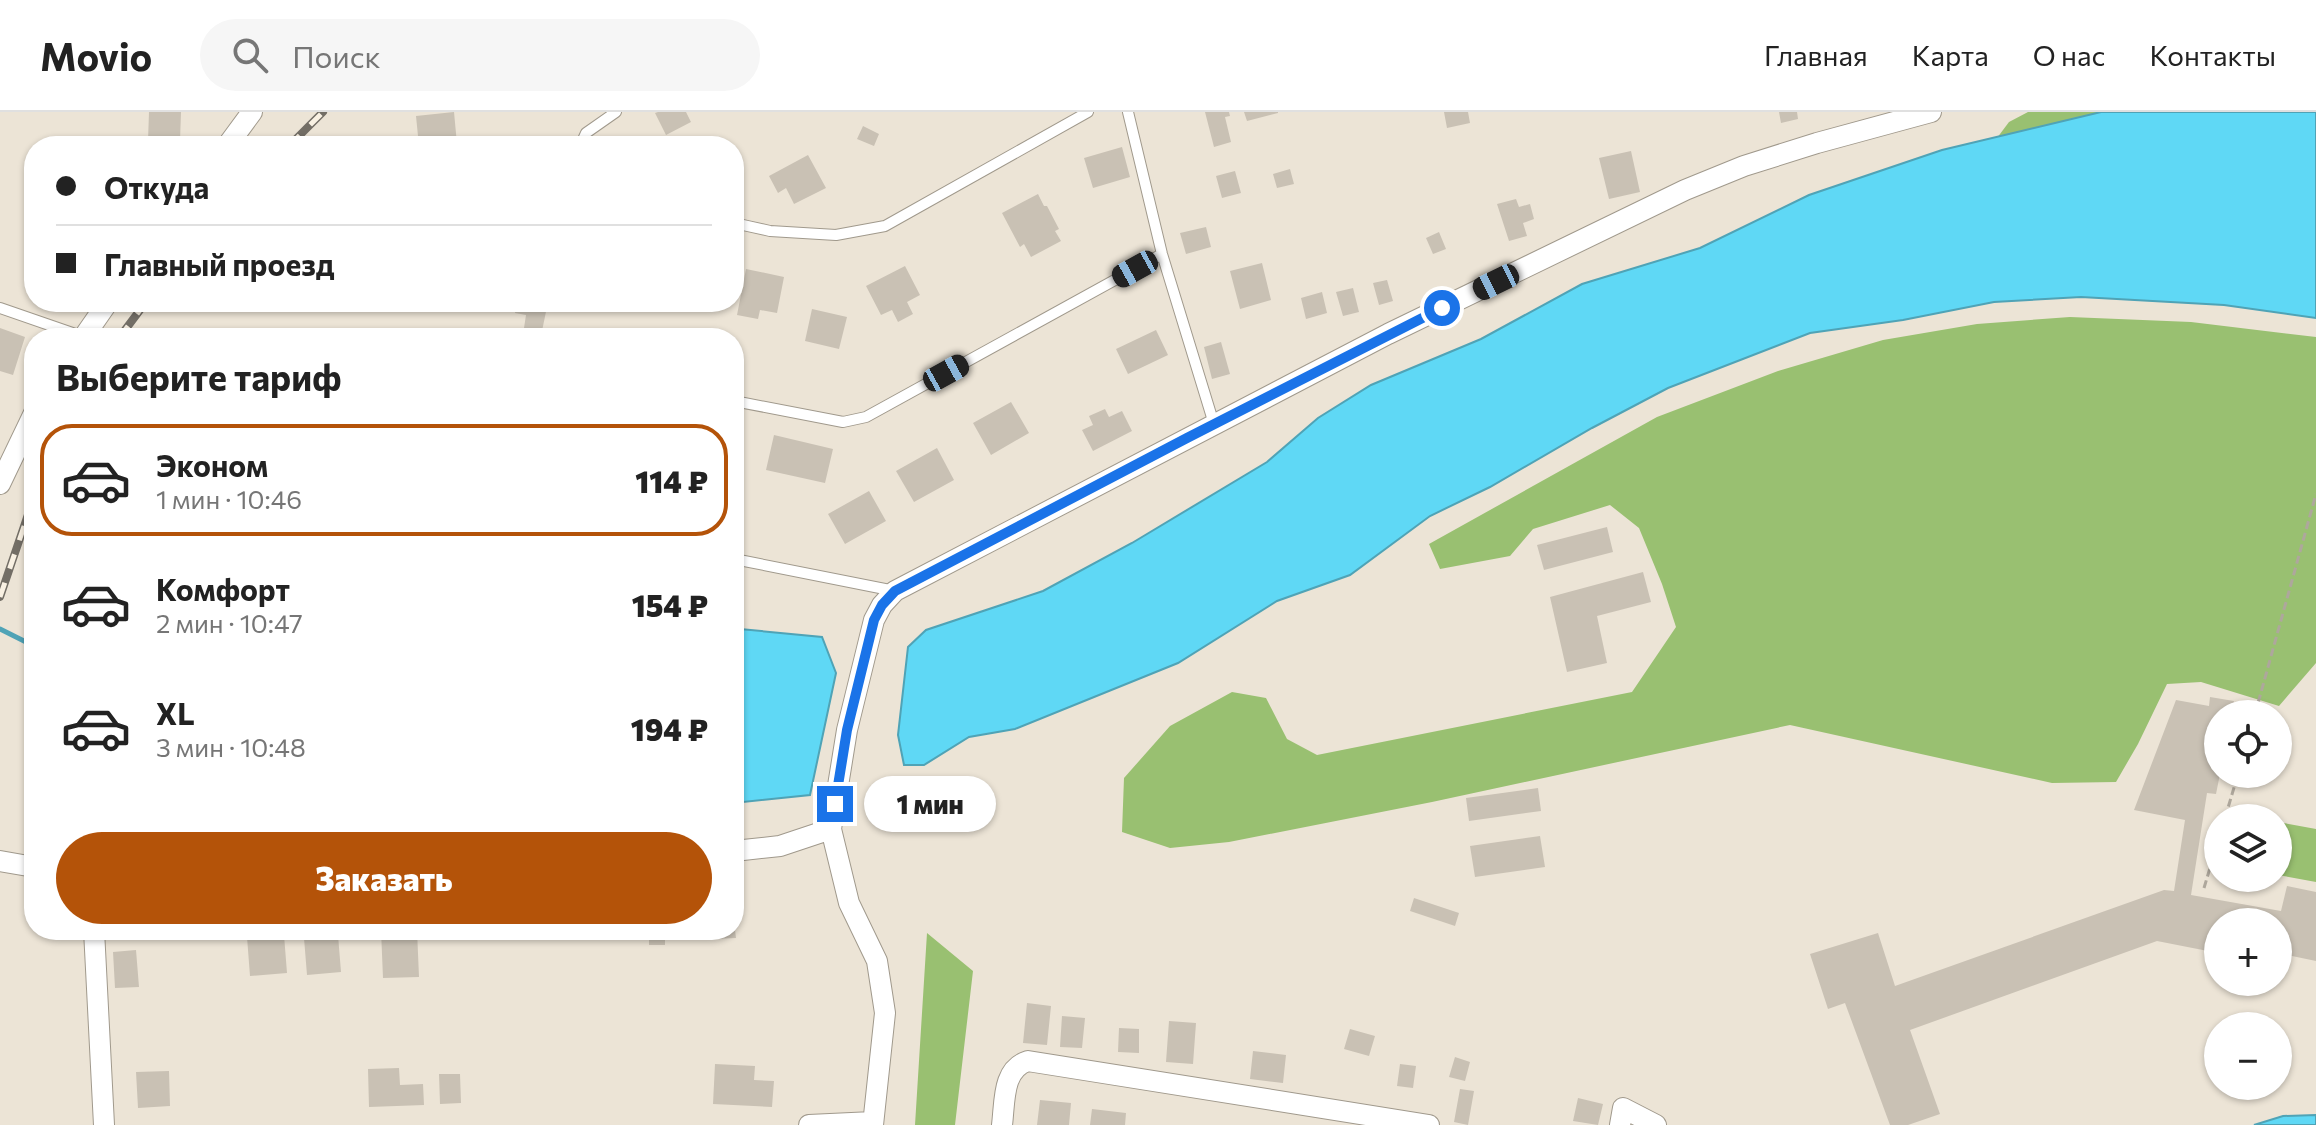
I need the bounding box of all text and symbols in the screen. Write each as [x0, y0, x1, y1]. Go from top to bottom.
search box [200, 19, 760, 91]
text: Movio [40, 32, 152, 79]
icon: search [228, 33, 272, 77]
text: Поиск [292, 37, 381, 74]
text: Главная [1764, 38, 1868, 72]
text: Карта [1912, 38, 1989, 72]
text: О нас [2033, 38, 2105, 72]
text: Контакты [2149, 38, 2276, 72]
text: Откуда [104, 168, 209, 205]
text: Главный проезд [104, 245, 334, 282]
car [1108, 247, 1162, 291]
car [1469, 261, 1523, 303]
route start [1424, 290, 1460, 326]
car [919, 351, 973, 395]
text: Выберите тариф [56, 354, 341, 398]
icon: car [60, 444, 132, 516]
text: Эконом [156, 446, 268, 483]
text: 114 ₽ [635, 462, 708, 499]
text: 1 мин · 10:46 [156, 483, 302, 514]
icon: car [60, 568, 132, 640]
text: Комфорт [156, 570, 290, 607]
text: 154 ₽ [632, 586, 708, 623]
text: 2 мин · 10:47 [156, 607, 303, 638]
icon: car [60, 692, 132, 764]
text: XL [156, 694, 195, 731]
map controls [2204, 700, 2292, 1100]
button: locate [2204, 700, 2292, 788]
text: 194 ₽ [631, 710, 708, 747]
text: 3 мин · 10:48 [156, 731, 306, 762]
callout: 1 мин [863, 776, 995, 832]
route end [817, 786, 853, 822]
text: 1 мин [896, 788, 964, 819]
button: layers [2204, 804, 2292, 892]
button: Заказать [56, 832, 712, 924]
button: + [2204, 908, 2292, 996]
button: − [2204, 1012, 2292, 1100]

